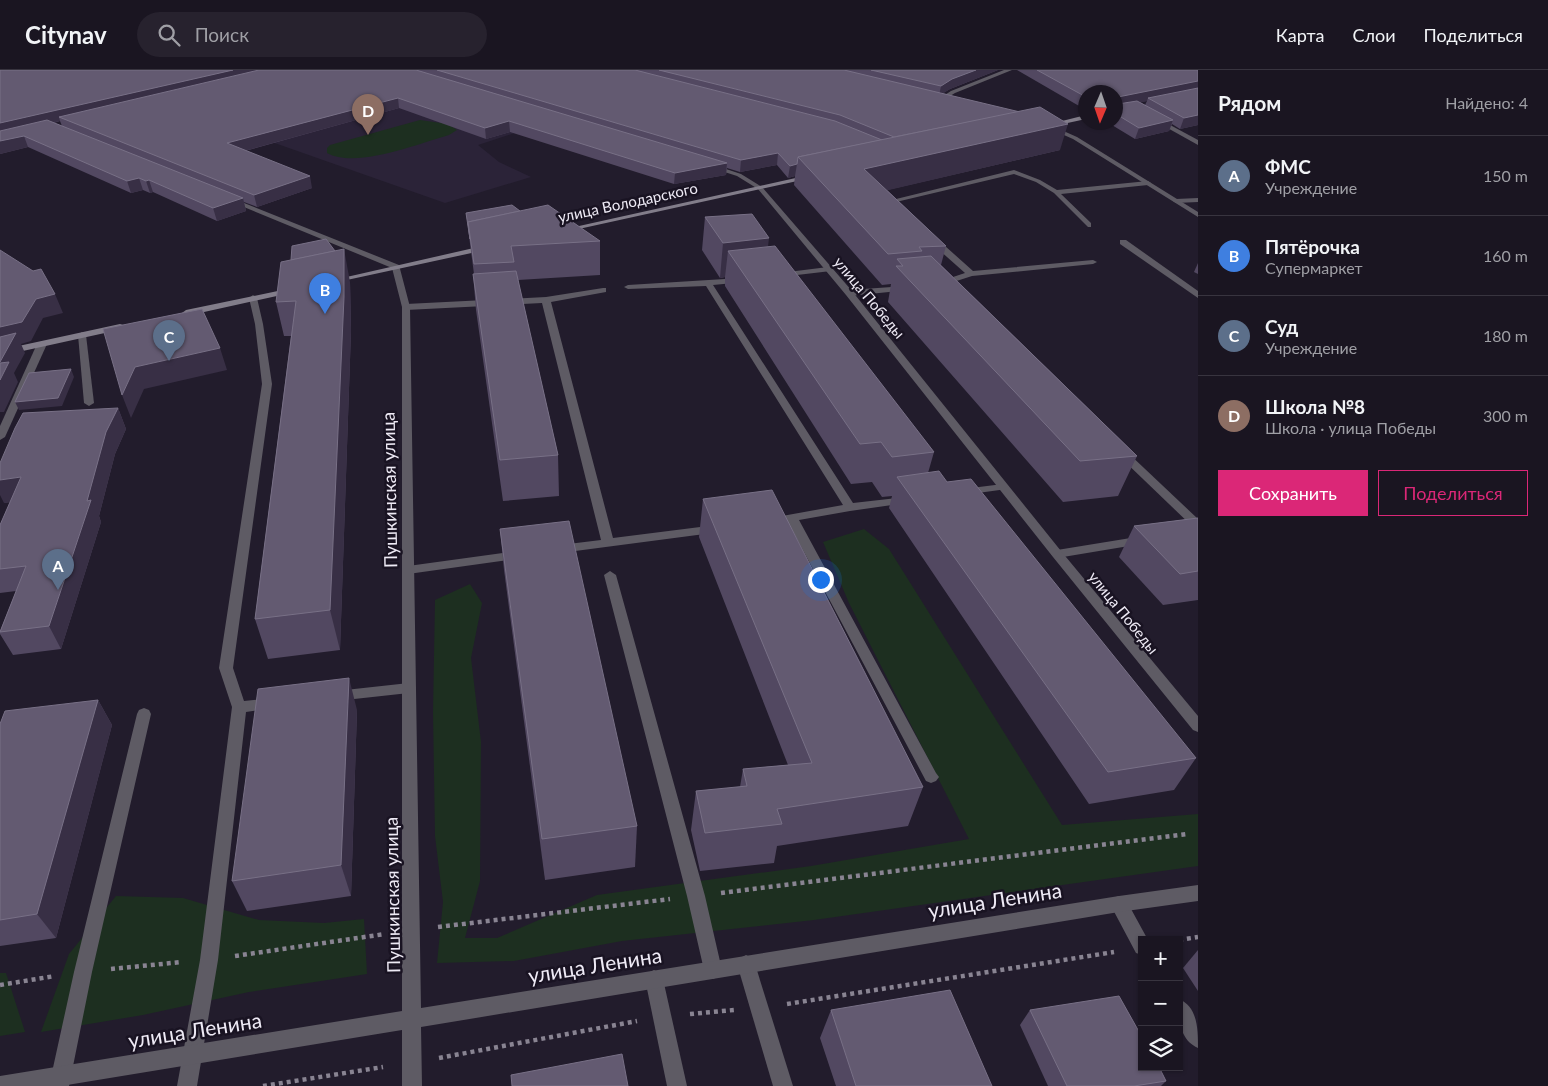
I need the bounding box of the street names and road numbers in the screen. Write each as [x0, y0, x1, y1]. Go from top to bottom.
street label: улица Володарского [556, 178, 699, 226]
street label: улица Победы [830, 253, 909, 342]
street label: Пушкинская улица [377, 412, 401, 568]
street label: улица Победы [1085, 568, 1163, 657]
street label: Пушкинская улица [380, 817, 404, 973]
street label: улица Ленина [926, 877, 1063, 922]
street label: улица Ленина [526, 942, 663, 987]
street label: улица Ленина [126, 1007, 263, 1052]

